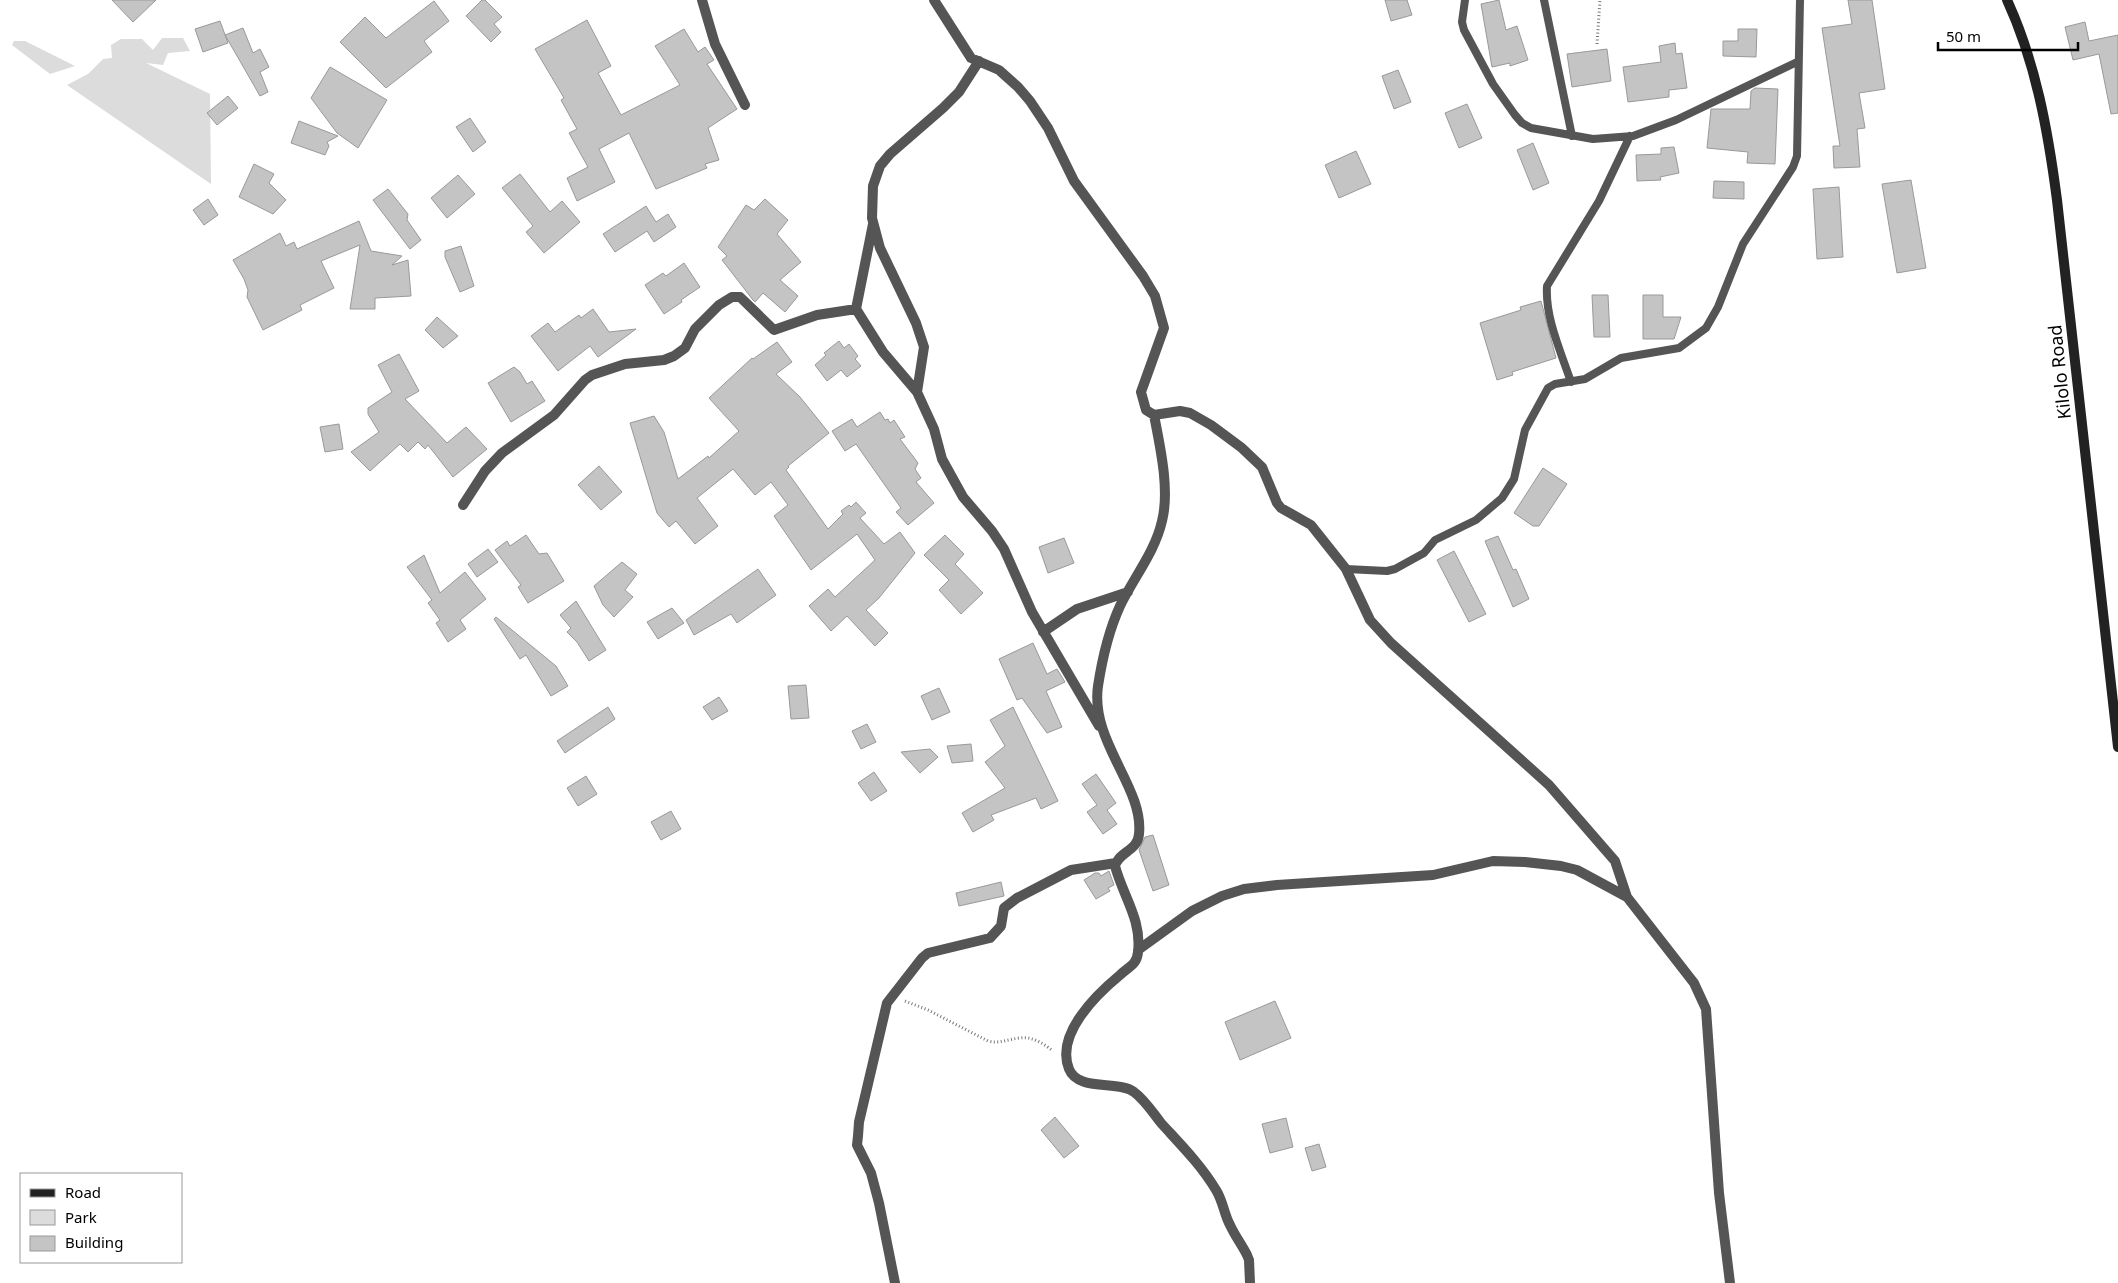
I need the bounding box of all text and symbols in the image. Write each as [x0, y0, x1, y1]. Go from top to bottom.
scale bar [1938, 20, 2078, 52]
text: 50 m [1946, 26, 1981, 46]
street label: Kilolo Road [2042, 324, 2076, 420]
legend [20, 1173, 182, 1263]
text: Road [65, 1182, 101, 1202]
text: Park [65, 1207, 97, 1227]
text: Building [65, 1232, 123, 1252]

